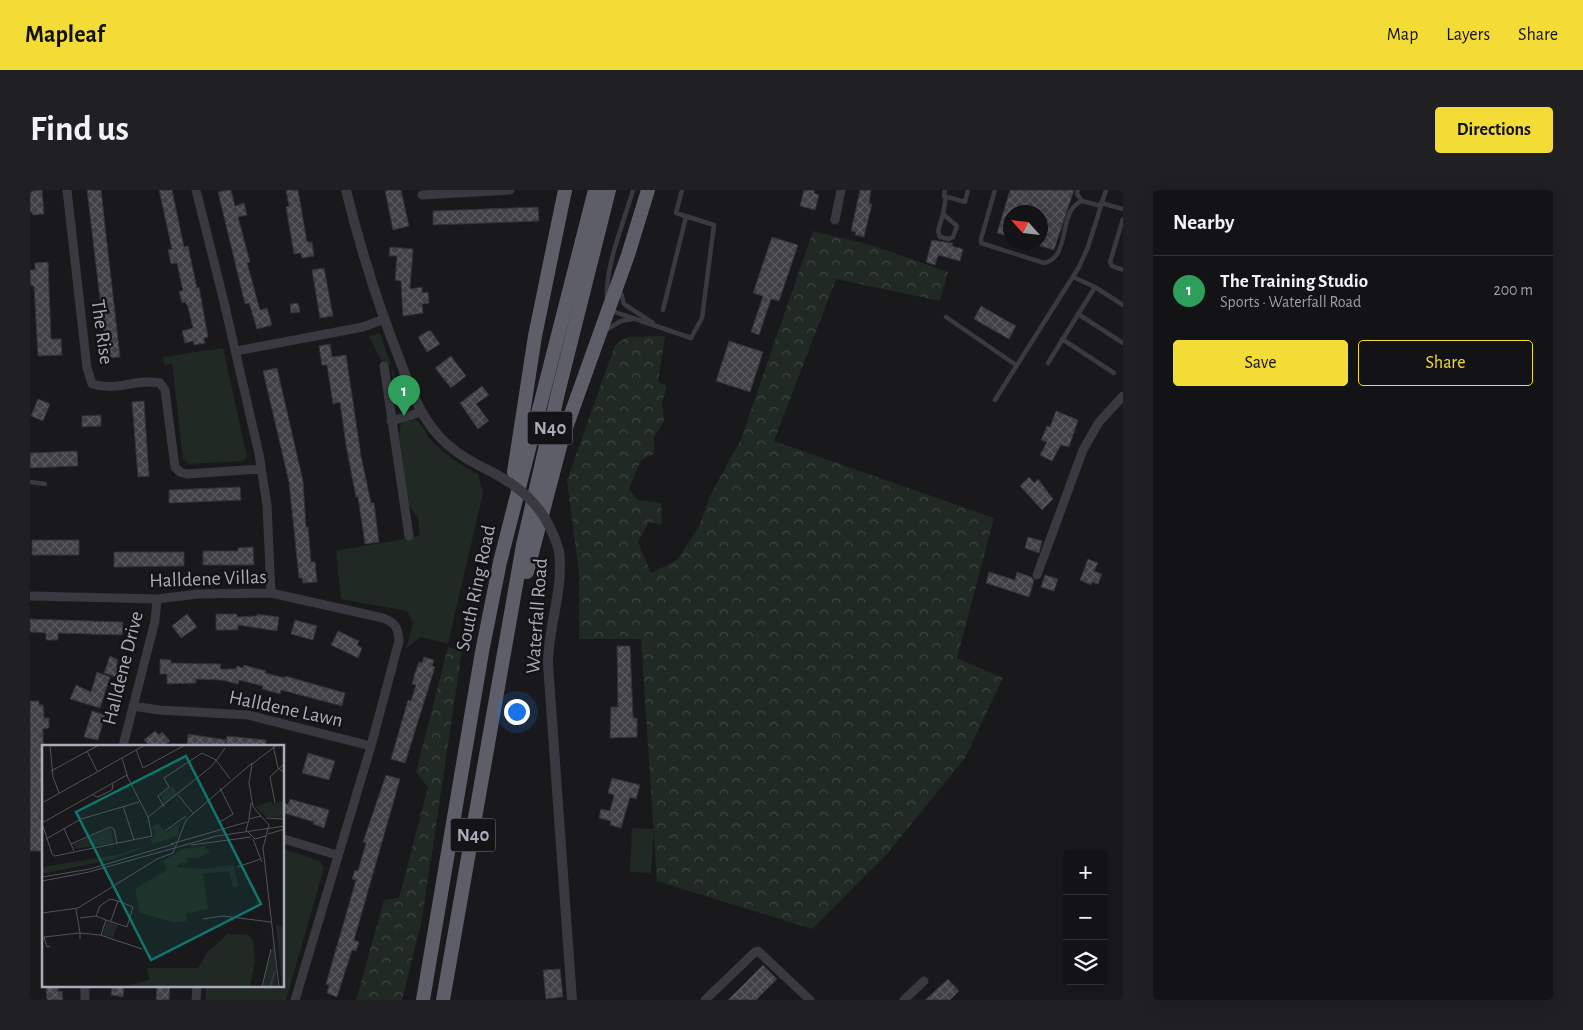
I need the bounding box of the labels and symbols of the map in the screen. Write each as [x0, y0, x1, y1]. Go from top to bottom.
north arrow [1003, 205, 1048, 250]
street label: The Rise [88, 298, 116, 366]
pin: 1 [388, 375, 420, 416]
road number: N40 [528, 412, 572, 444]
street label: South Ring Road [453, 523, 499, 653]
street label: Waterfall Road [523, 558, 551, 674]
street label: Halldene Villas [149, 567, 267, 591]
street label: Halldene Drive [99, 609, 147, 727]
street label: Halldene Lawn [227, 687, 345, 731]
your location [504, 699, 530, 725]
inset map [42, 745, 285, 988]
road number: N40 [450, 818, 496, 852]

